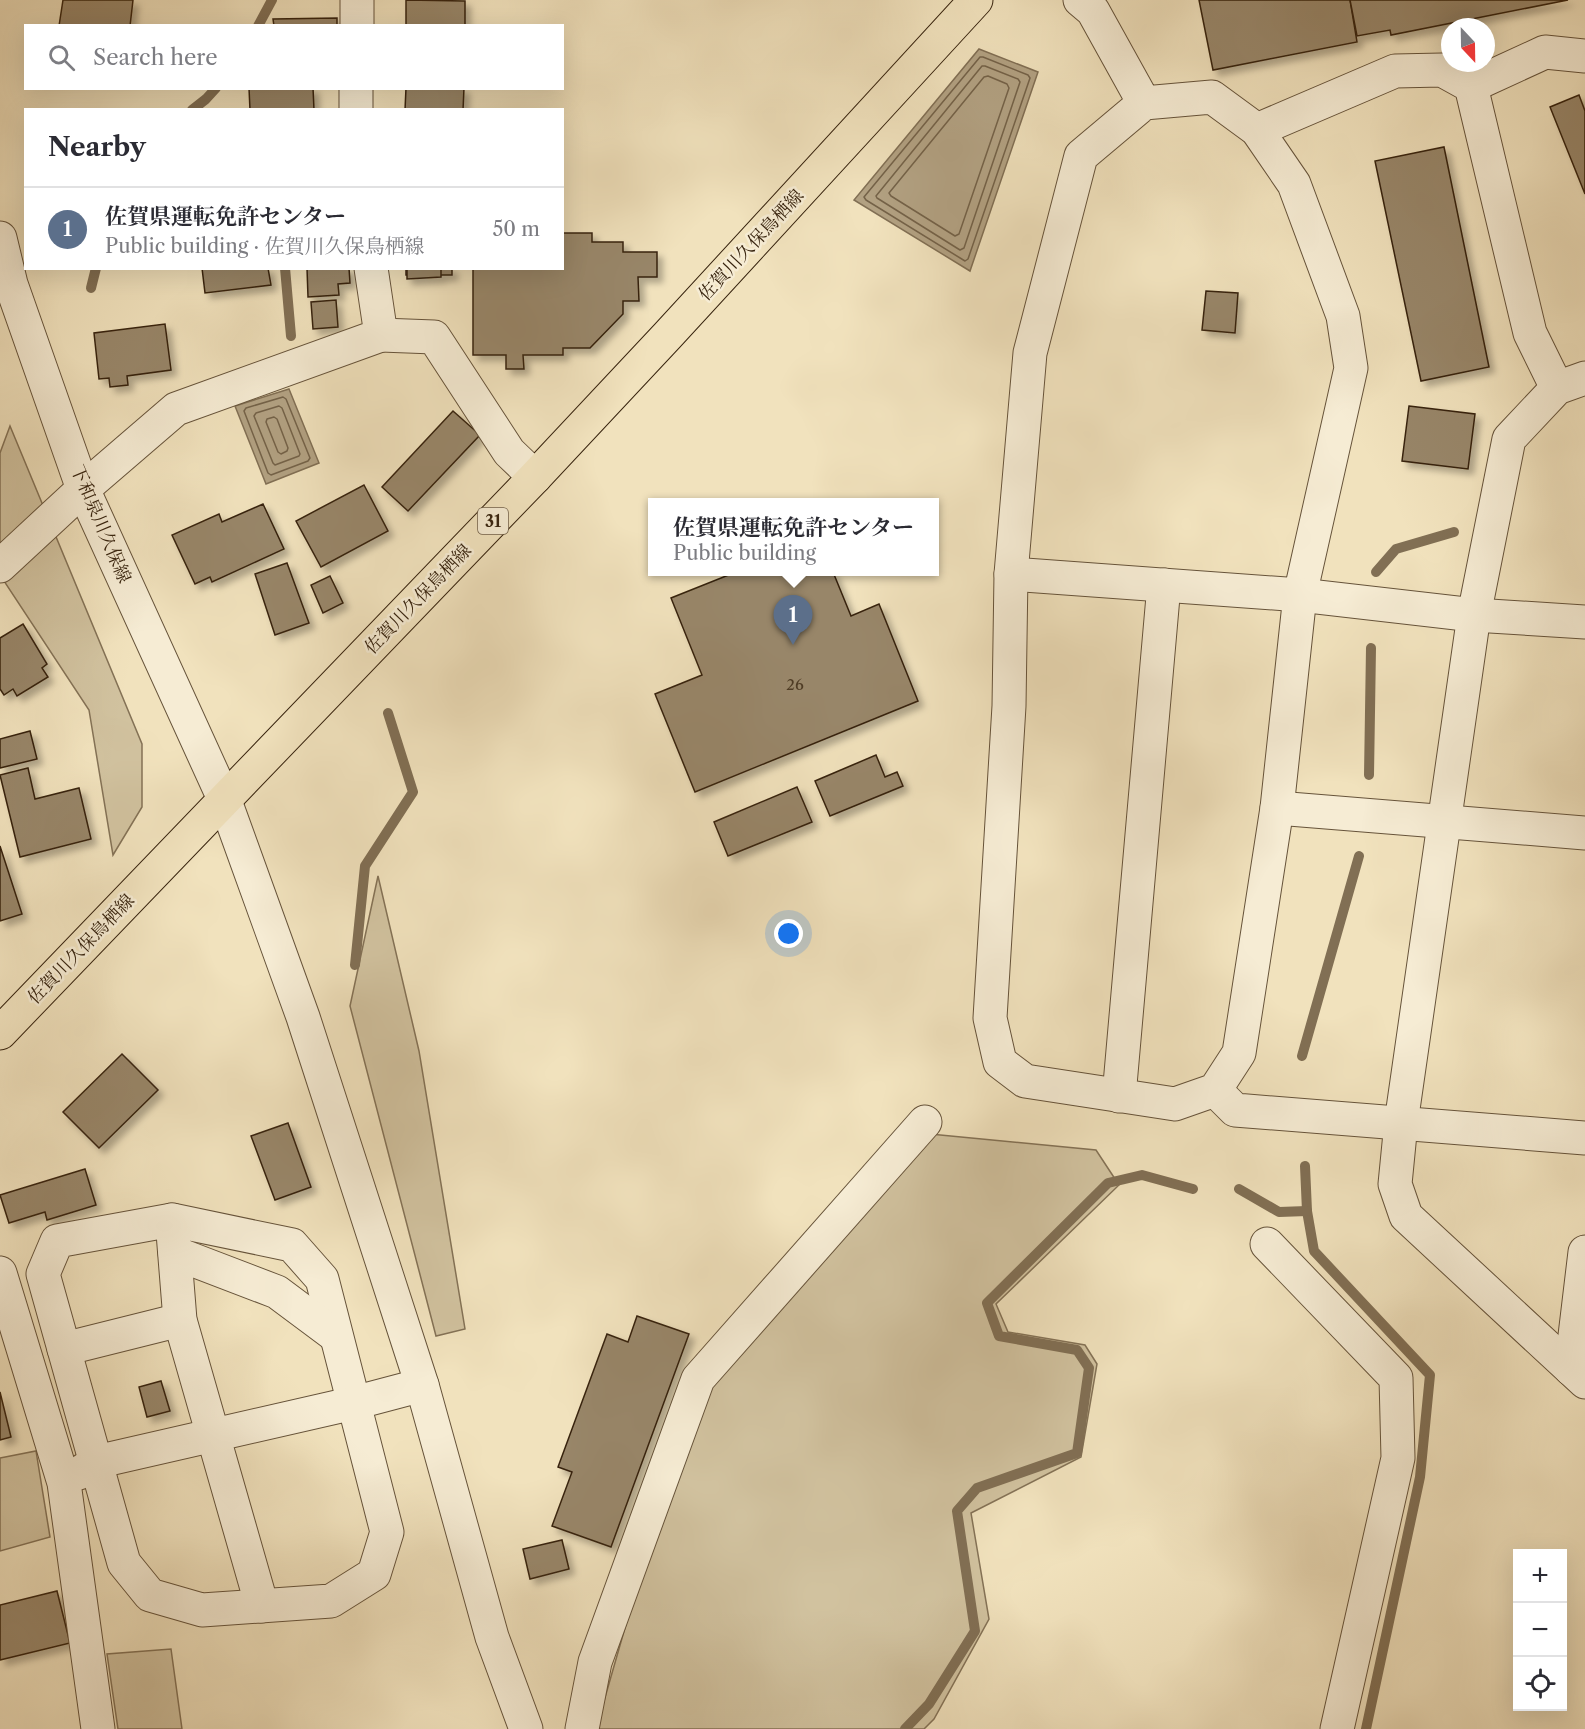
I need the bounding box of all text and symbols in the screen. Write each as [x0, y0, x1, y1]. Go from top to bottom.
north arrow [1441, 18, 1495, 72]
search box [24, 24, 564, 90]
icon: search [45, 41, 78, 74]
text: Search here [93, 44, 218, 71]
text: Nearby [48, 131, 146, 163]
street label: 佐賀川久保鳥栖線 [694, 185, 808, 305]
text: 佐賀県運転免許センター [105, 203, 346, 230]
text: 1 [63, 217, 72, 241]
text: 50 m [493, 217, 540, 241]
text: Public building · 佐賀川久保鳥栖線 [105, 234, 425, 258]
street label: 下和泉川久保線 [66, 462, 136, 586]
popup [648, 498, 939, 576]
road number: 31 [478, 508, 508, 534]
text: 佐賀県運転免許センター [673, 514, 914, 541]
street label: 佐賀川久保鳥栖線 [360, 540, 476, 658]
text: Public building [673, 541, 816, 565]
pin: 1 [774, 596, 812, 645]
house number: 26 [786, 675, 804, 694]
street label: 佐賀川久保鳥栖線 [23, 890, 139, 1008]
your location [774, 919, 803, 948]
map controls [1513, 1549, 1567, 1711]
button: + [1513, 1549, 1567, 1603]
button: − [1513, 1603, 1567, 1657]
button: locate [1513, 1657, 1567, 1711]

